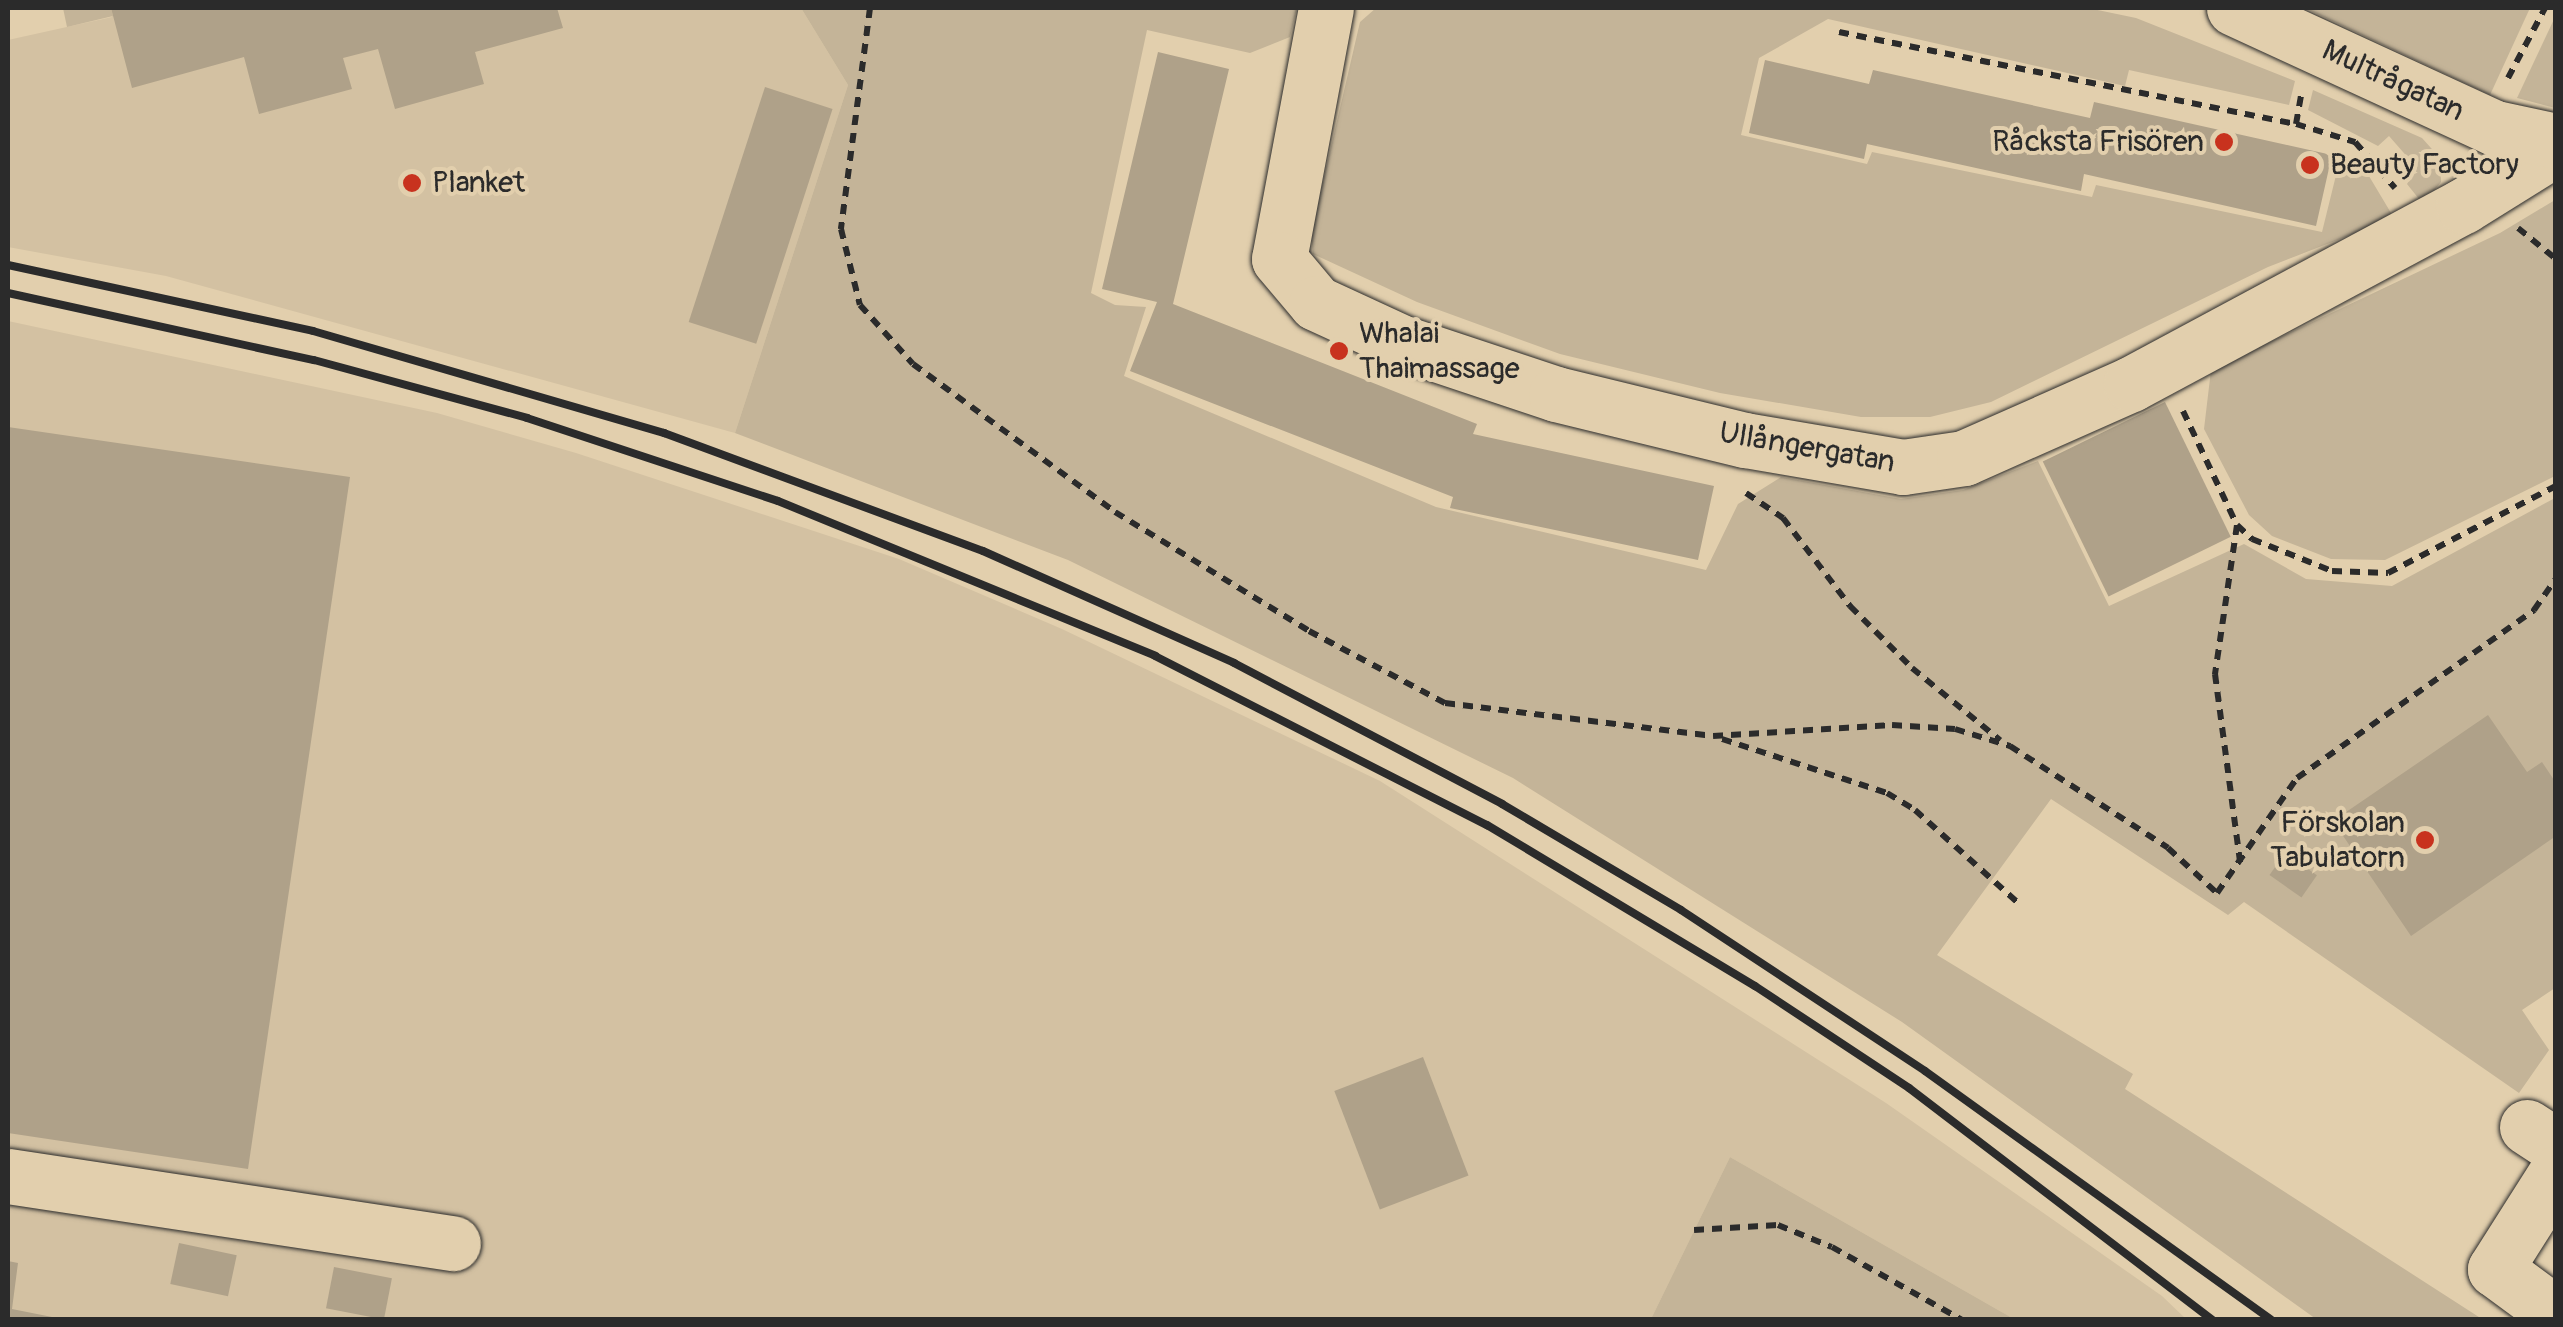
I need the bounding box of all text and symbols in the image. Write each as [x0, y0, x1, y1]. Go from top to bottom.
street label: Multrågatan [2316, 32, 2470, 130]
place label: Råcksta Frisören [1992, 124, 2204, 160]
marker: Råcksta Frisören [2213, 131, 2235, 153]
place label: Beauty Factory [2330, 147, 2519, 183]
marker: Beauty Factory [2299, 154, 2321, 176]
place label: Planket [432, 165, 525, 201]
marker: Planket [401, 172, 423, 194]
place label: Whalai Thaimassage [1359, 316, 1520, 386]
marker: Whalai Thaimassage [1328, 340, 1350, 362]
street label: Ullångergatan [1716, 415, 1898, 481]
place label: Förskolan Tabulatorn [2270, 805, 2405, 876]
marker: Förskolan Tabulatorn [2414, 829, 2436, 851]

